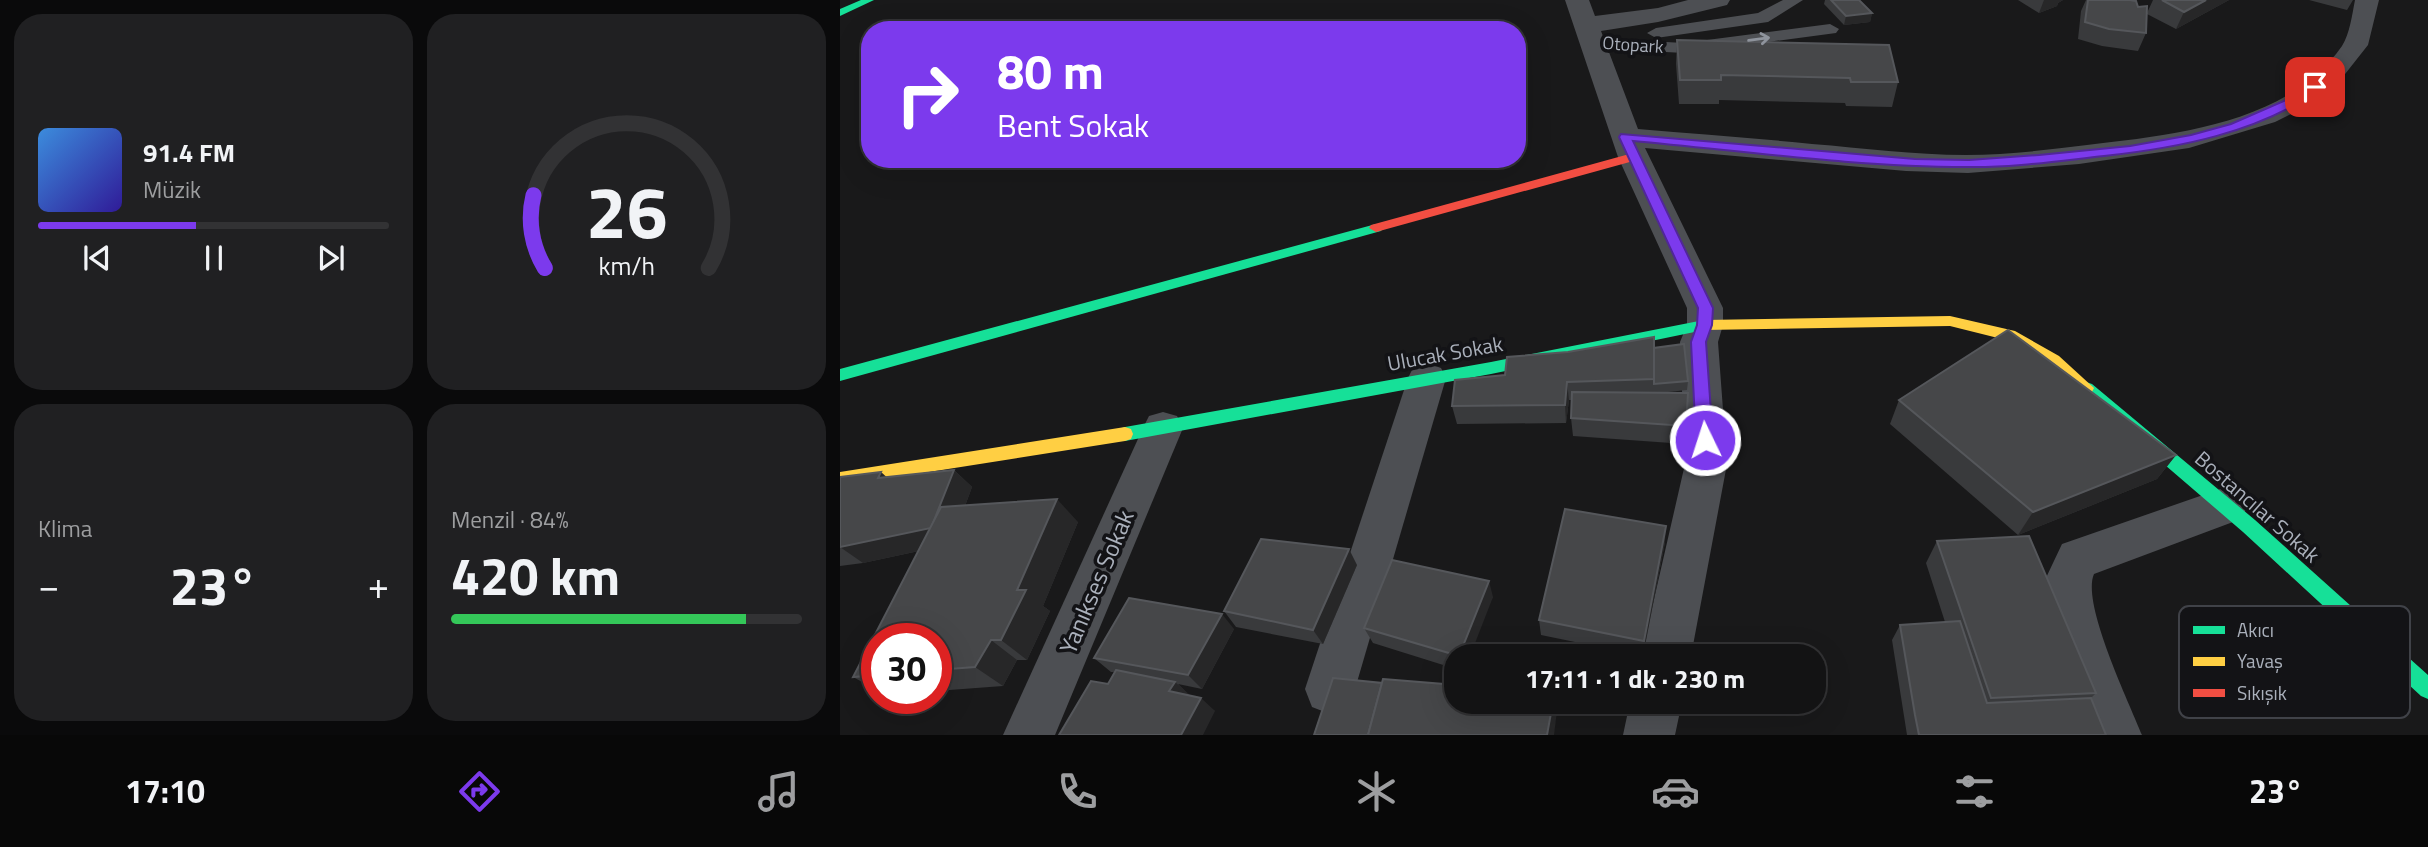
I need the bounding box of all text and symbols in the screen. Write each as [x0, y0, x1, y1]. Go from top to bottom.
street label: Otopark [1602, 29, 1665, 60]
text: 80 m [997, 33, 1104, 108]
one-way arrow [1747, 33, 1770, 46]
icon: right [882, 49, 973, 140]
pin [2285, 57, 2345, 117]
icon: arrive [2296, 68, 2334, 106]
text: Bent Sokak [997, 101, 1149, 149]
text: 91.4 FM [143, 133, 235, 172]
text: 26 [586, 157, 667, 267]
text: Müzik [143, 172, 201, 207]
icon: previous [78, 239, 116, 277]
icon: pause [195, 239, 233, 277]
icon: next [312, 239, 350, 277]
text: km/h [598, 247, 655, 285]
street label: Ulucak Sokak [1384, 327, 1505, 379]
position arrow [1668, 403, 1742, 477]
street label: Bostancılar Sokak [2188, 443, 2327, 570]
text: Menzil · 84% [451, 502, 569, 537]
street label: Yanıkses Sokak [1050, 504, 1143, 659]
text: Klima [38, 511, 92, 546]
text: 420 km [451, 536, 620, 615]
text: 23° [170, 546, 257, 625]
text: − [38, 556, 59, 614]
text: + [368, 556, 389, 614]
legend [2179, 606, 2410, 718]
text: Akıcı [2237, 615, 2274, 644]
speed limit sign: 30 [861, 623, 952, 714]
text: Yavaş [2237, 646, 2283, 675]
text: 17:11 · 1 dk · 230 m [1525, 659, 1745, 698]
text: Sıkışık [2237, 678, 2287, 707]
text: 17:10 [125, 767, 205, 815]
icon: directions [455, 767, 504, 816]
icon: music [754, 767, 803, 816]
icon: phone [1053, 767, 1102, 816]
icon: climate [1352, 767, 1401, 816]
icon: car [1651, 767, 1700, 816]
icon: filters [1950, 767, 1999, 816]
text: 23° [2249, 767, 2303, 815]

